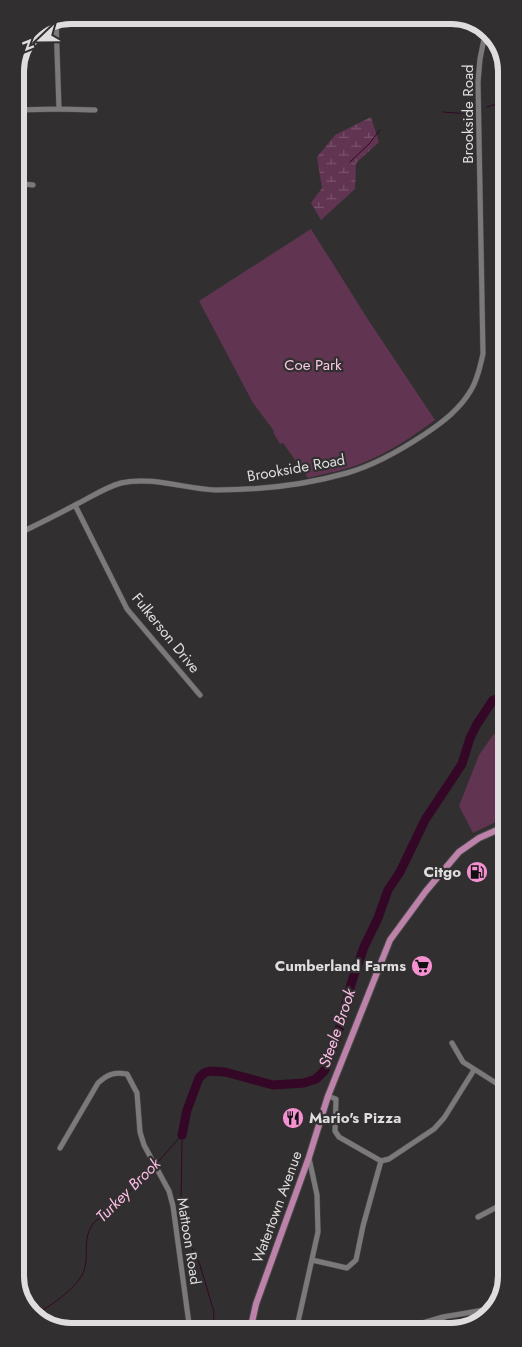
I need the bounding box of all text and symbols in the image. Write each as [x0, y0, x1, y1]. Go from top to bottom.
north arrow [15, 15, 65, 65]
text: N [17, 36, 39, 54]
street label: Brookside Road [457, 64, 479, 164]
park label: Coe Park [284, 354, 342, 376]
street label: Brookside Road [245, 449, 347, 487]
street label: Fulkerson Drive [127, 588, 205, 678]
fuel station icon: Citgo [465, 860, 489, 884]
place label: Citgo [424, 861, 461, 883]
supermarket icon: Cumberland Farms [410, 954, 434, 978]
place label: Cumberland Farms [275, 955, 406, 977]
water label: Steele Brook [313, 984, 362, 1071]
restaurant icon: Mario's Pizza [281, 1106, 305, 1130]
place label: Mario's Pizza [309, 1107, 401, 1129]
street label: Watertown Avenue [247, 1148, 308, 1266]
water label: Turkey Brook [91, 1152, 166, 1227]
street label: Mattoon Road [171, 1196, 207, 1286]

